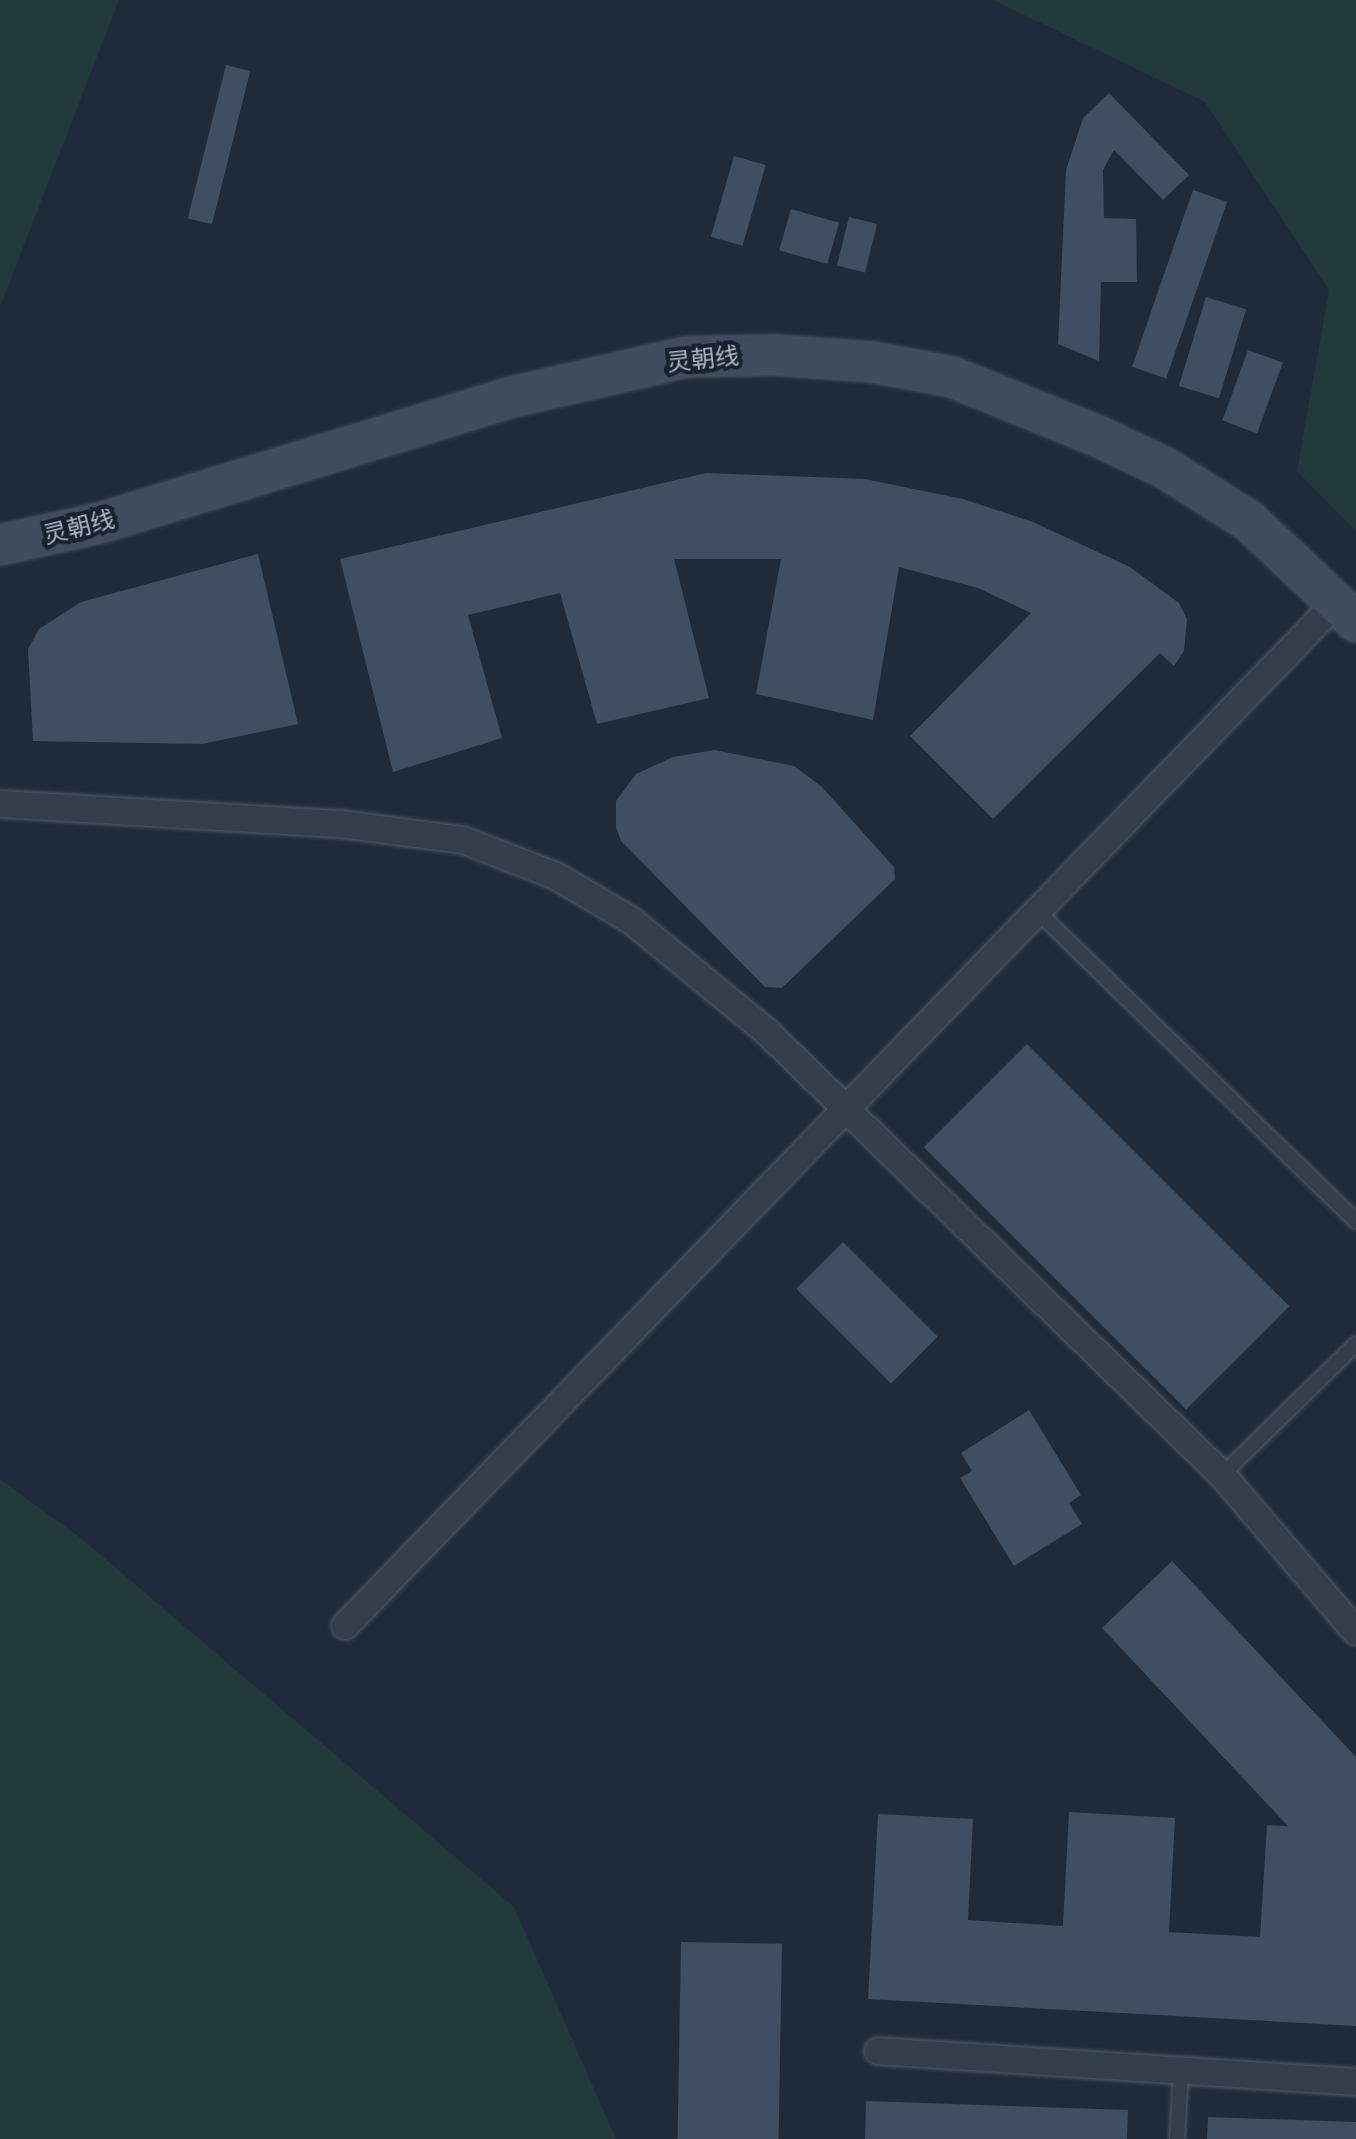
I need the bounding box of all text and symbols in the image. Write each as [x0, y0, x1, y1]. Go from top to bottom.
street label: 灵朝线 [666, 341, 740, 377]
street label: 灵朝线 [41, 504, 117, 550]

